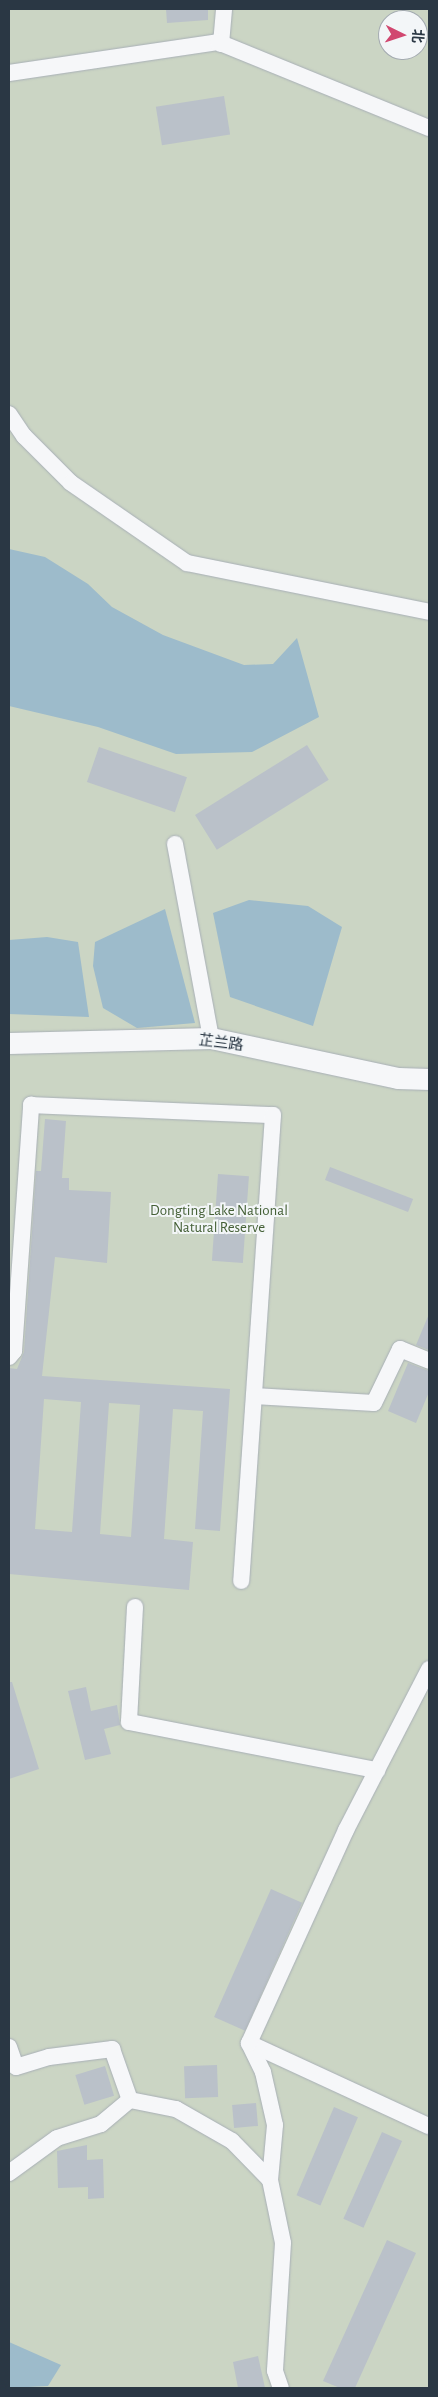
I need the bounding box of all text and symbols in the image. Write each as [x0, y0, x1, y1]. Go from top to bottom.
north arrow [378, 10, 428, 60]
text: 北 [409, 29, 424, 43]
street label: 芷兰路 [198, 1031, 244, 1055]
park label: Dongting Lake National Natural Reserve [150, 1201, 288, 1236]

